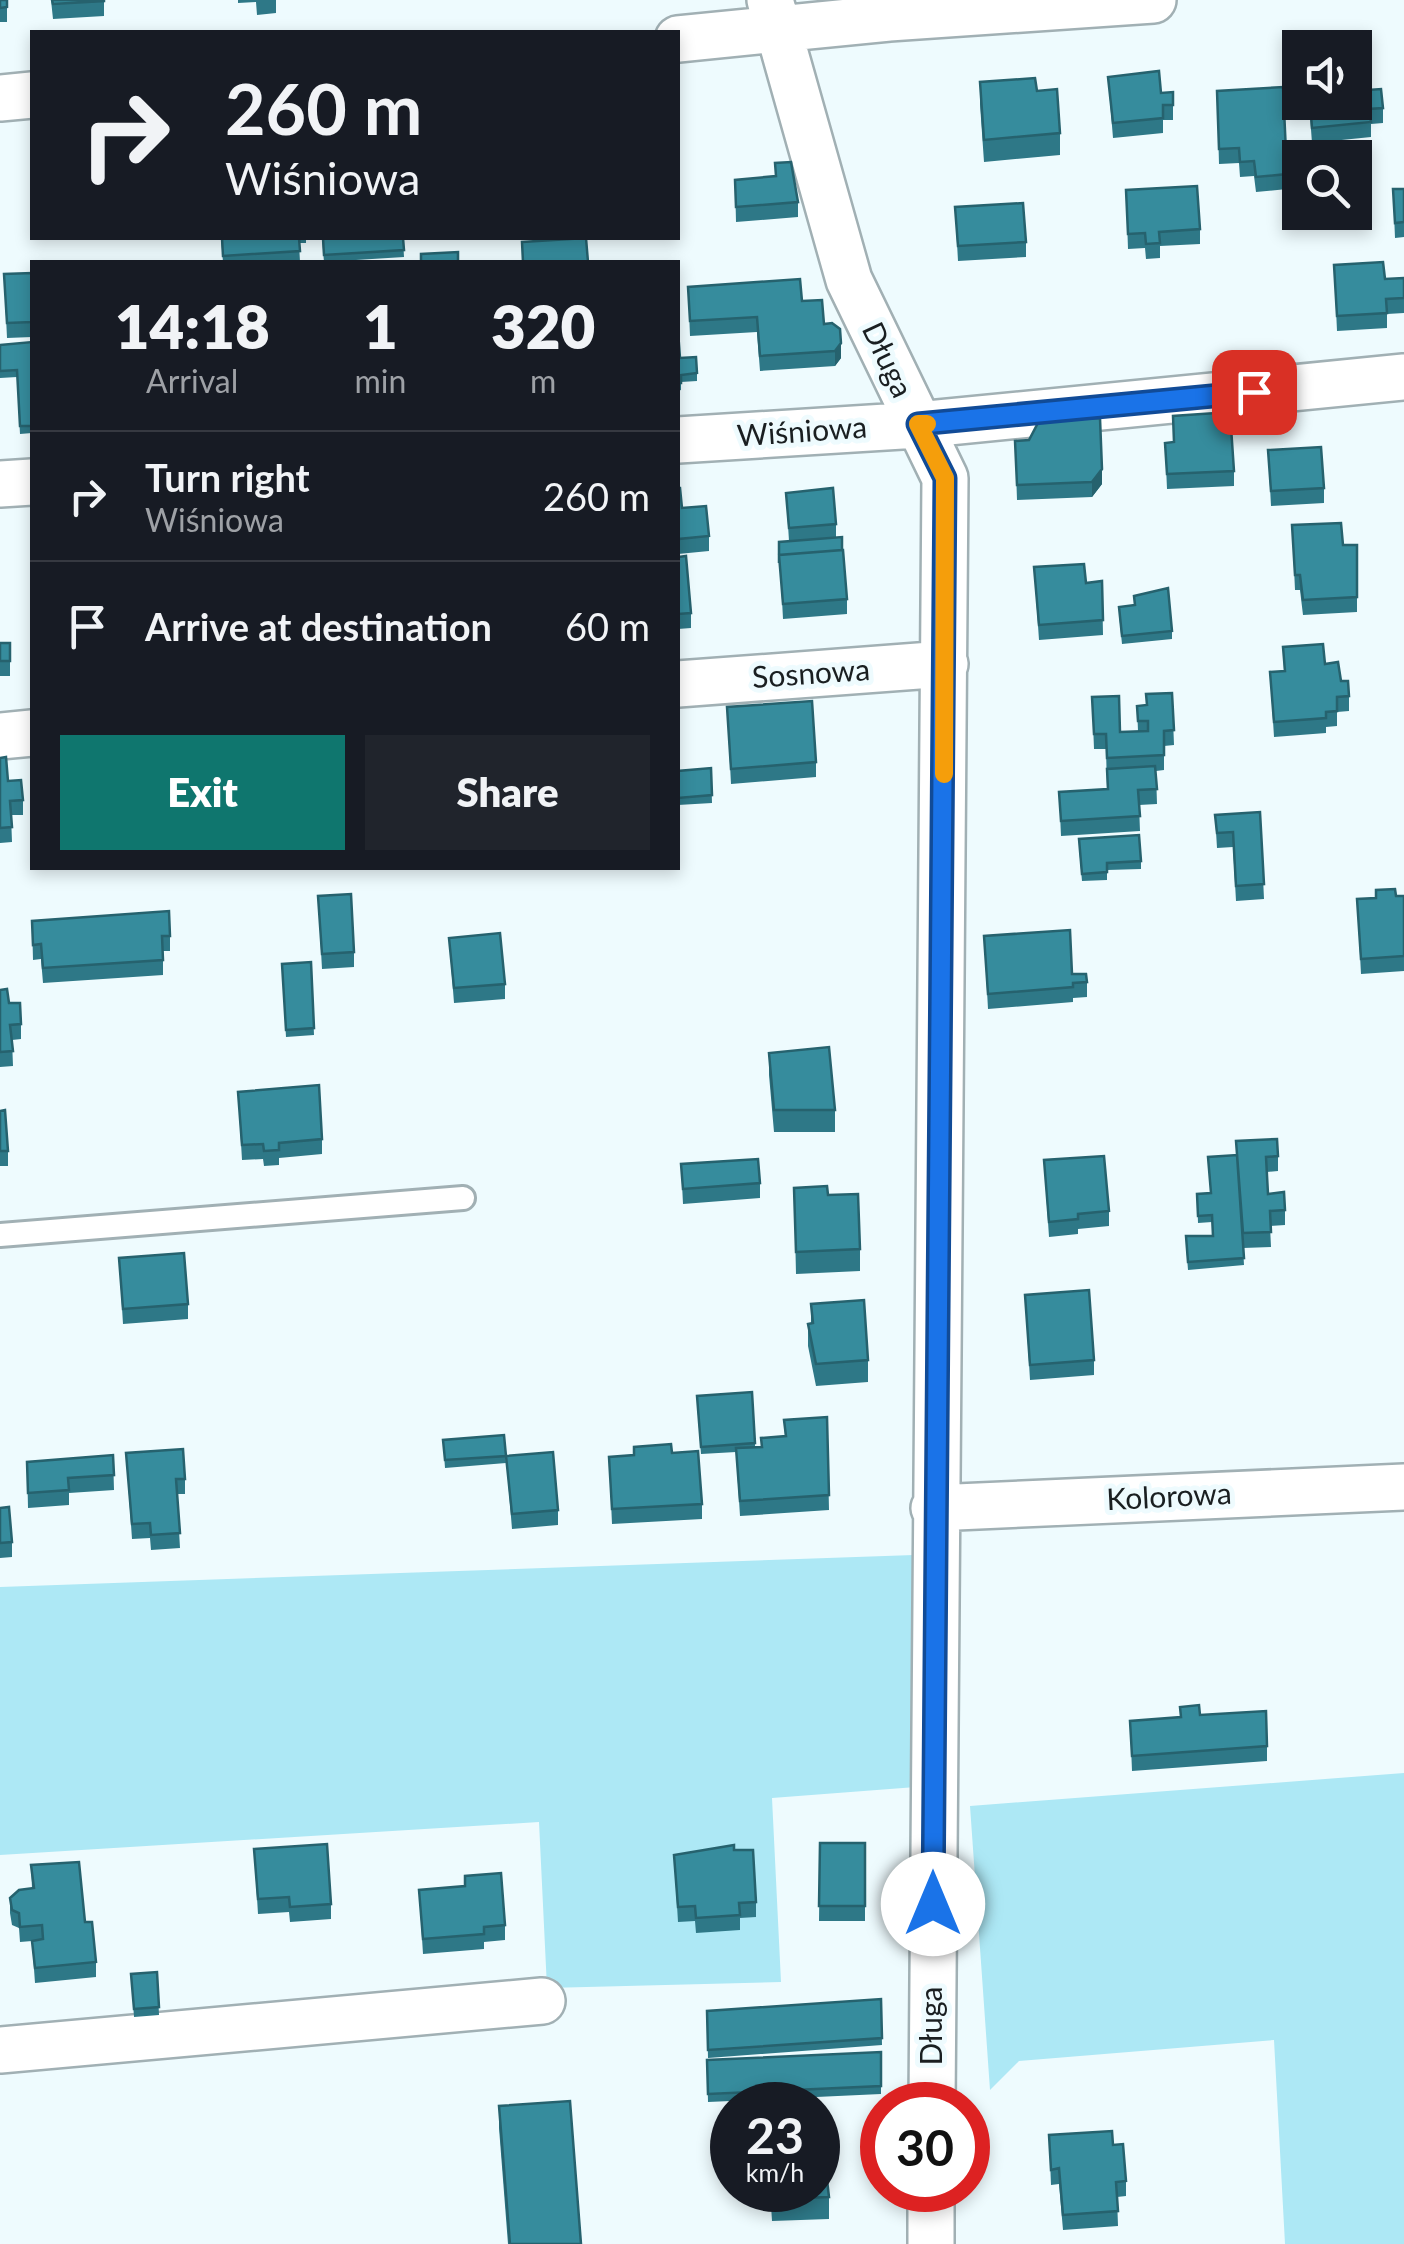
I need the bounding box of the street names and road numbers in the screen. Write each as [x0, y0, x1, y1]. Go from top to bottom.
street label: Długa [856, 316, 922, 403]
street label: Wiśniowa [736, 408, 868, 453]
street label: Sosnowa [751, 650, 871, 694]
street label: Kolorowa [1105, 1474, 1232, 1516]
street label: Długa [912, 1986, 948, 2066]

